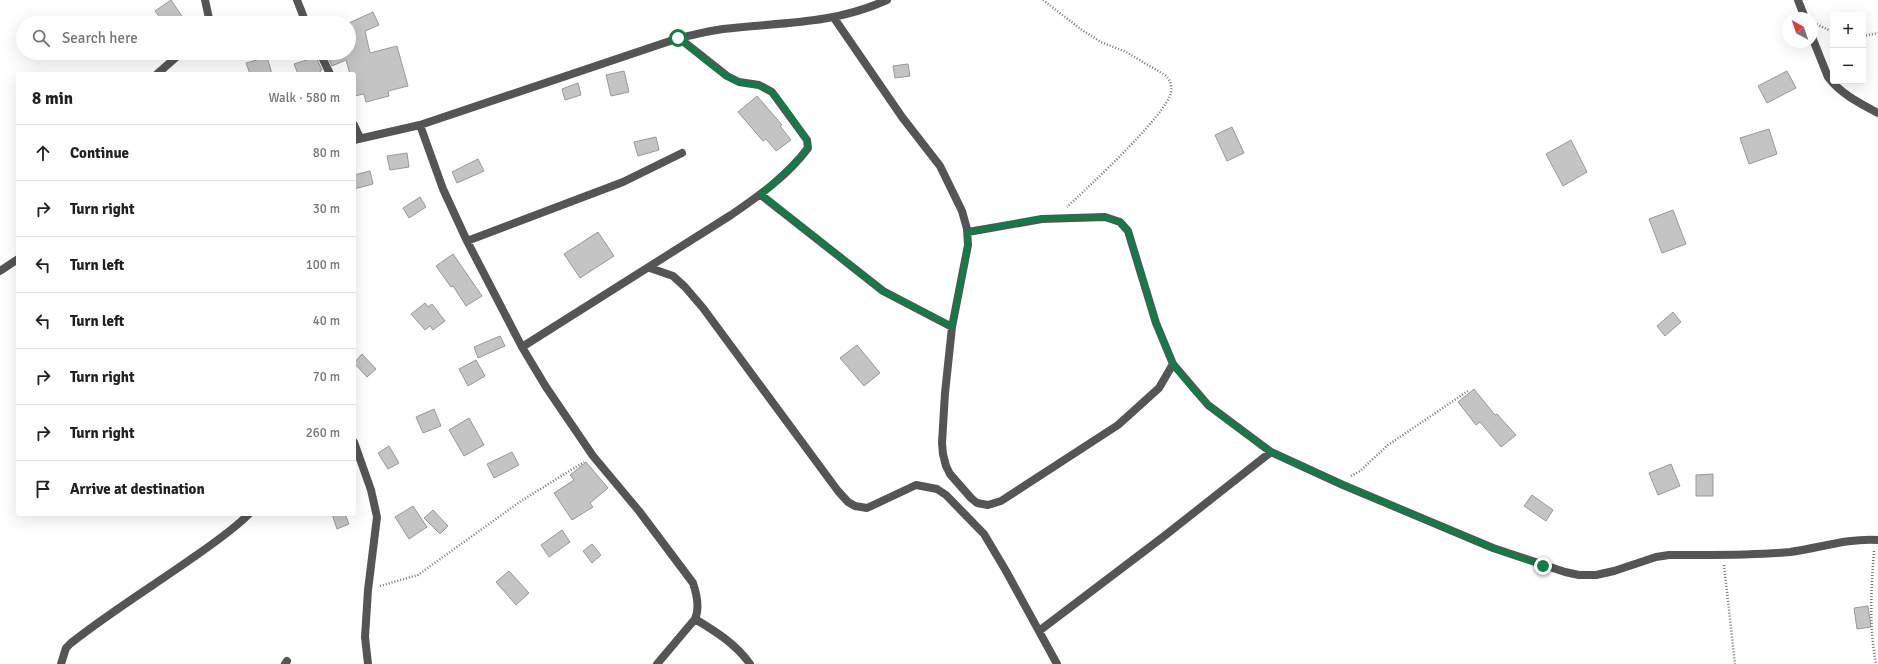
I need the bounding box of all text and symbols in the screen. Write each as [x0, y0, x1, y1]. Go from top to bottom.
north arrow [1782, 12, 1818, 48]
map controls [1830, 12, 1866, 84]
button: + [1830, 12, 1866, 48]
search box [16, 16, 356, 60]
icon: search [30, 27, 52, 49]
text: Search here [62, 29, 138, 47]
route start [669, 29, 687, 47]
button: − [1830, 48, 1866, 84]
text: 8 min [32, 88, 73, 109]
text: Walk · 580 m [269, 90, 340, 106]
icon: ahead [32, 142, 54, 164]
text: Continue [70, 144, 129, 162]
text: 80 m [313, 145, 340, 161]
icon: right [32, 198, 54, 220]
text: Turn right [70, 200, 135, 218]
text: 30 m [313, 201, 340, 217]
icon: left [32, 254, 54, 276]
text: Turn left [70, 256, 124, 274]
text: 100 m [306, 257, 340, 273]
icon: left [32, 310, 54, 332]
text: Turn left [70, 312, 124, 330]
text: 40 m [313, 313, 340, 329]
icon: right [32, 366, 54, 388]
text: Turn right [70, 368, 135, 386]
text: 70 m [313, 369, 340, 385]
icon: right [32, 422, 54, 444]
text: Turn right [70, 424, 135, 442]
text: 260 m [306, 425, 340, 441]
icon: arrive [32, 478, 54, 500]
text: Arrive at destination [70, 480, 205, 498]
route end [1534, 557, 1552, 575]

